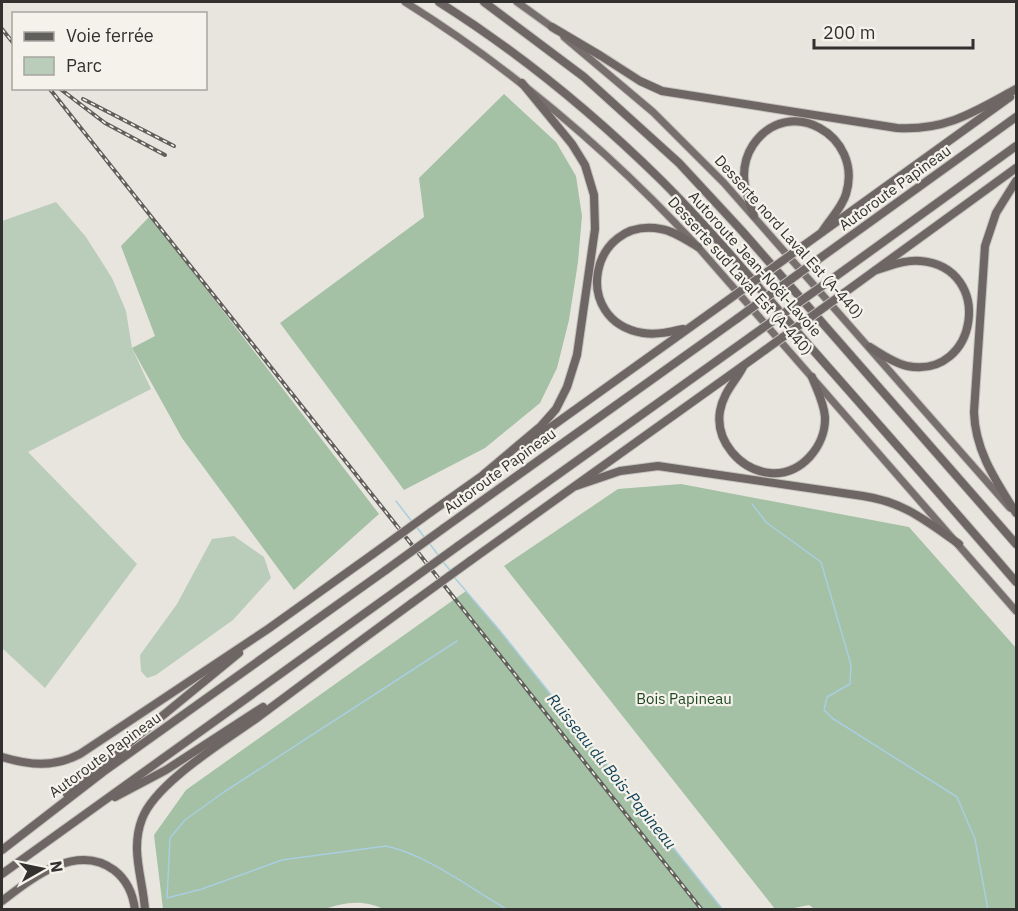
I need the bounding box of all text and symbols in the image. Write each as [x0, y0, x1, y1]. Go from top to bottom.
legend [12, 12, 207, 90]
scale bar [814, 12, 973, 50]
text: 200 m [823, 21, 875, 44]
text: Voie ferrée [66, 24, 154, 47]
text: Parc [66, 54, 102, 77]
street label: Autoroute Papineau [835, 141, 954, 235]
street label: Desserte nord Laval Est (A-440) [711, 151, 868, 322]
street label: Autoroute Jean-Noël-Lavoie [685, 187, 826, 340]
street label: Desserte sud Laval Est (A-440) [664, 192, 817, 359]
street label: Autoroute Papineau [440, 424, 559, 518]
water label: Ruisseau du Bois-Papineau [543, 689, 681, 853]
park label: Bois Papineau [636, 689, 732, 708]
street label: Autoroute Papineau [45, 708, 164, 802]
north arrow [12, 839, 72, 899]
text: N [46, 859, 68, 874]

